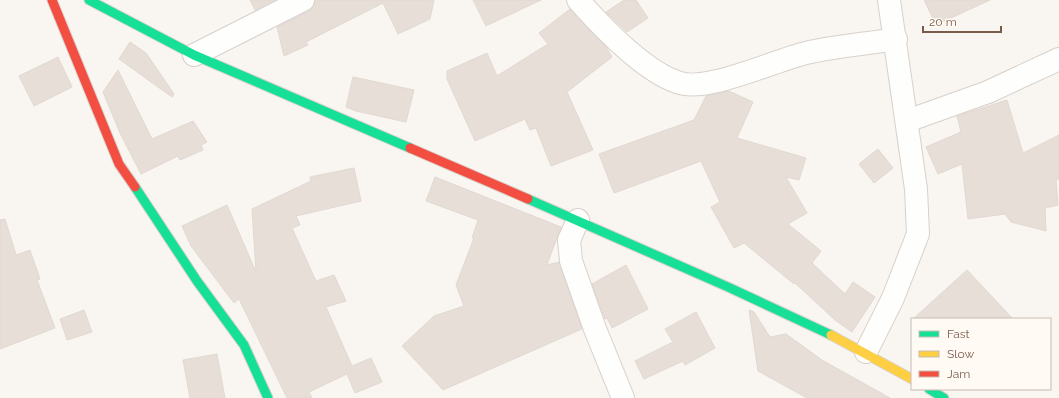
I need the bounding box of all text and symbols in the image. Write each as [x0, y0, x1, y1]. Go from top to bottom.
scale bar [923, 8, 1001, 34]
text: 20 m [929, 15, 957, 29]
legend [911, 318, 1051, 390]
text: Fast [947, 327, 970, 341]
text: Slow [947, 347, 974, 361]
text: Jam [947, 367, 970, 381]

